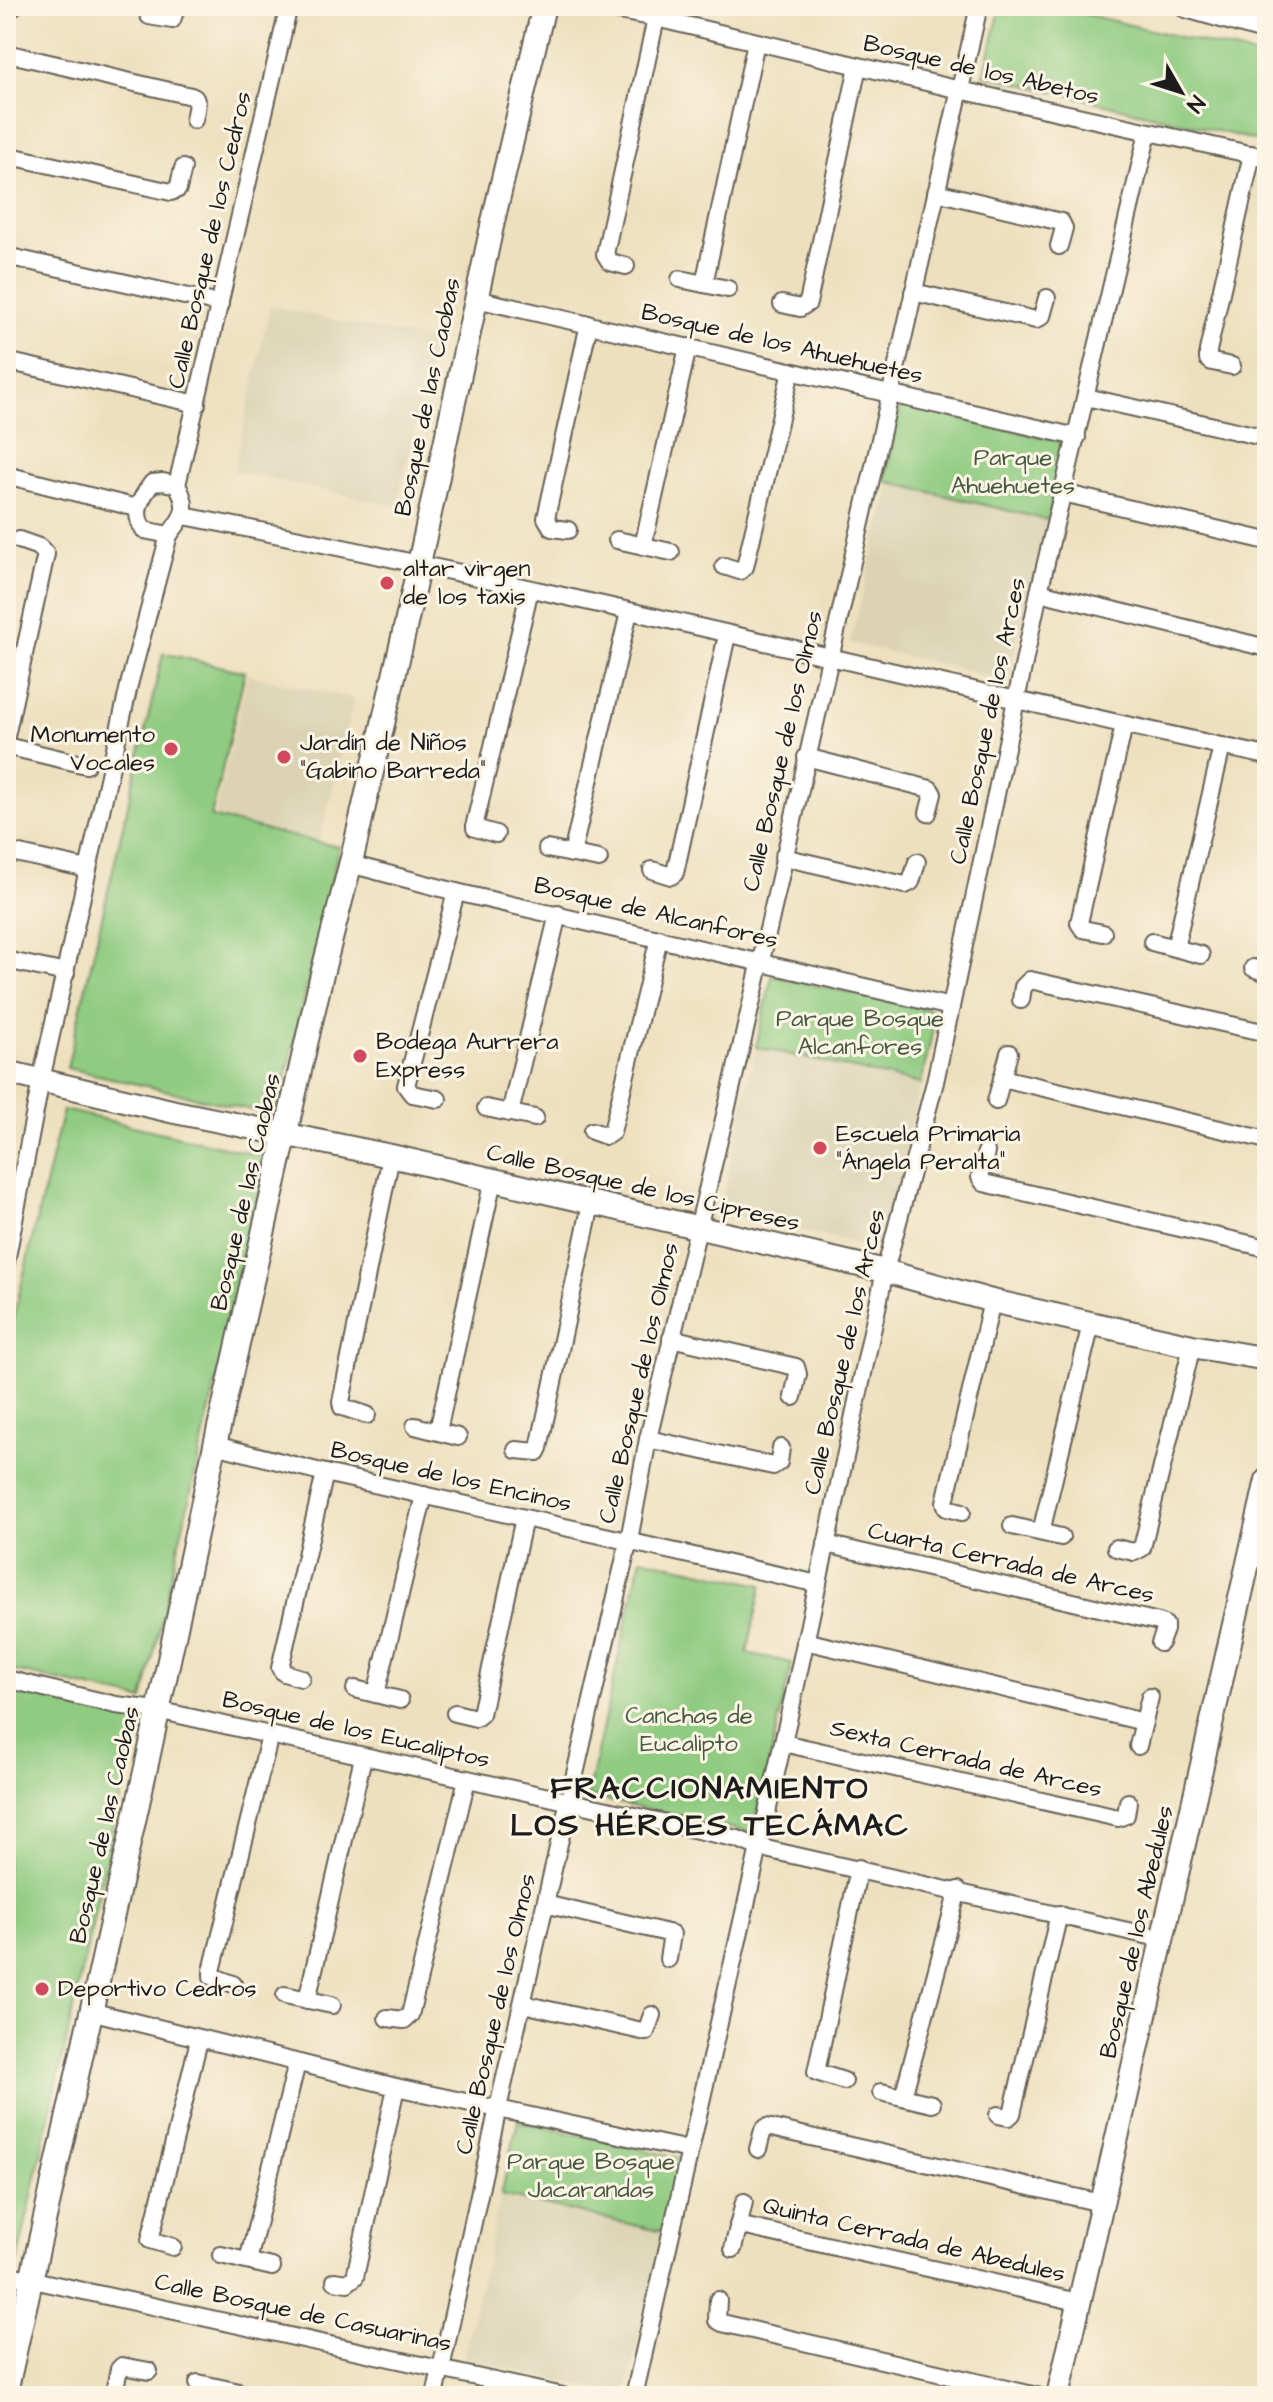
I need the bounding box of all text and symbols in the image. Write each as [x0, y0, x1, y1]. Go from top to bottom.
street label: Bosque de los Abetos [860, 26, 1102, 114]
north arrow [1141, 52, 1221, 132]
street label: Calle Bosque de los Cedros [159, 88, 261, 392]
text: N [1179, 89, 1212, 119]
street label: Bosque de las Caobas [386, 275, 470, 519]
street label: Bosque de los Ahuehuetes [638, 295, 926, 393]
park label: Parque Ahuehuetes [951, 441, 1075, 503]
place label: altar virgen de los taxis [403, 552, 530, 614]
marker: altar virgen de los taxis [378, 574, 396, 592]
street label: Calle Bosque de los Arces [941, 575, 1035, 867]
street label: Calle Bosque de los Olmos [734, 607, 832, 895]
place label: Monumento Vocales [31, 718, 156, 780]
place label: Jardín de Niños "Gabino Barreda" [300, 726, 486, 788]
marker: Monumento Vocales [162, 740, 180, 758]
marker: Jardín de Niños "Gabino Barreda" [275, 748, 293, 766]
street label: Bosque de Alcanfores [531, 868, 781, 958]
park label: Parque Bosque Alcanfores [776, 1002, 944, 1064]
place label: Bodega Aurrera Express [376, 1025, 559, 1087]
marker: Bodega Aurrera Express [351, 1047, 369, 1065]
street label: Bosque de las Caobas [202, 1070, 290, 1314]
place label: Escuela Primaria "Ángela Peralta" [836, 1117, 1020, 1180]
street label: Calle Bosque de los Cipreses [483, 1135, 803, 1241]
marker: Escuela Primaria "Ángela Peralta" [811, 1139, 829, 1157]
street label: Calle Bosque de los Arces [796, 1206, 894, 1498]
street label: Calle Bosque de los Olmos [590, 1239, 688, 1527]
street label: Bosque de los Encinos [327, 1433, 575, 1521]
street label: Cuarta Cerrada de Arces [865, 1514, 1157, 1612]
street label: Bosque de los Eucaliptos [219, 1683, 493, 1777]
park label: Canchas de Eucalipto [625, 1699, 753, 1761]
street label: Bosque de las Caobas [61, 1703, 149, 1947]
street label: Sexta Cerrada de Arces [827, 1711, 1105, 1807]
district label: FRACCIONAMIENTO LOS HÉROES TECÁMAC [510, 1766, 910, 1848]
street label: Bosque de los Abedules [1091, 1802, 1183, 2062]
street label: Calle Bosque de los Olmos [447, 1870, 545, 2158]
place label: Deportivo Cedros [58, 1972, 257, 2006]
marker: Deportivo Cedros [33, 1980, 51, 1998]
park label: Parque Bosque Jacarandas [507, 2145, 675, 2207]
street label: Quinta Cerrada de Abedules [759, 2189, 1069, 2291]
street label: Calle Bosque de Casuarinas [151, 2265, 455, 2361]

